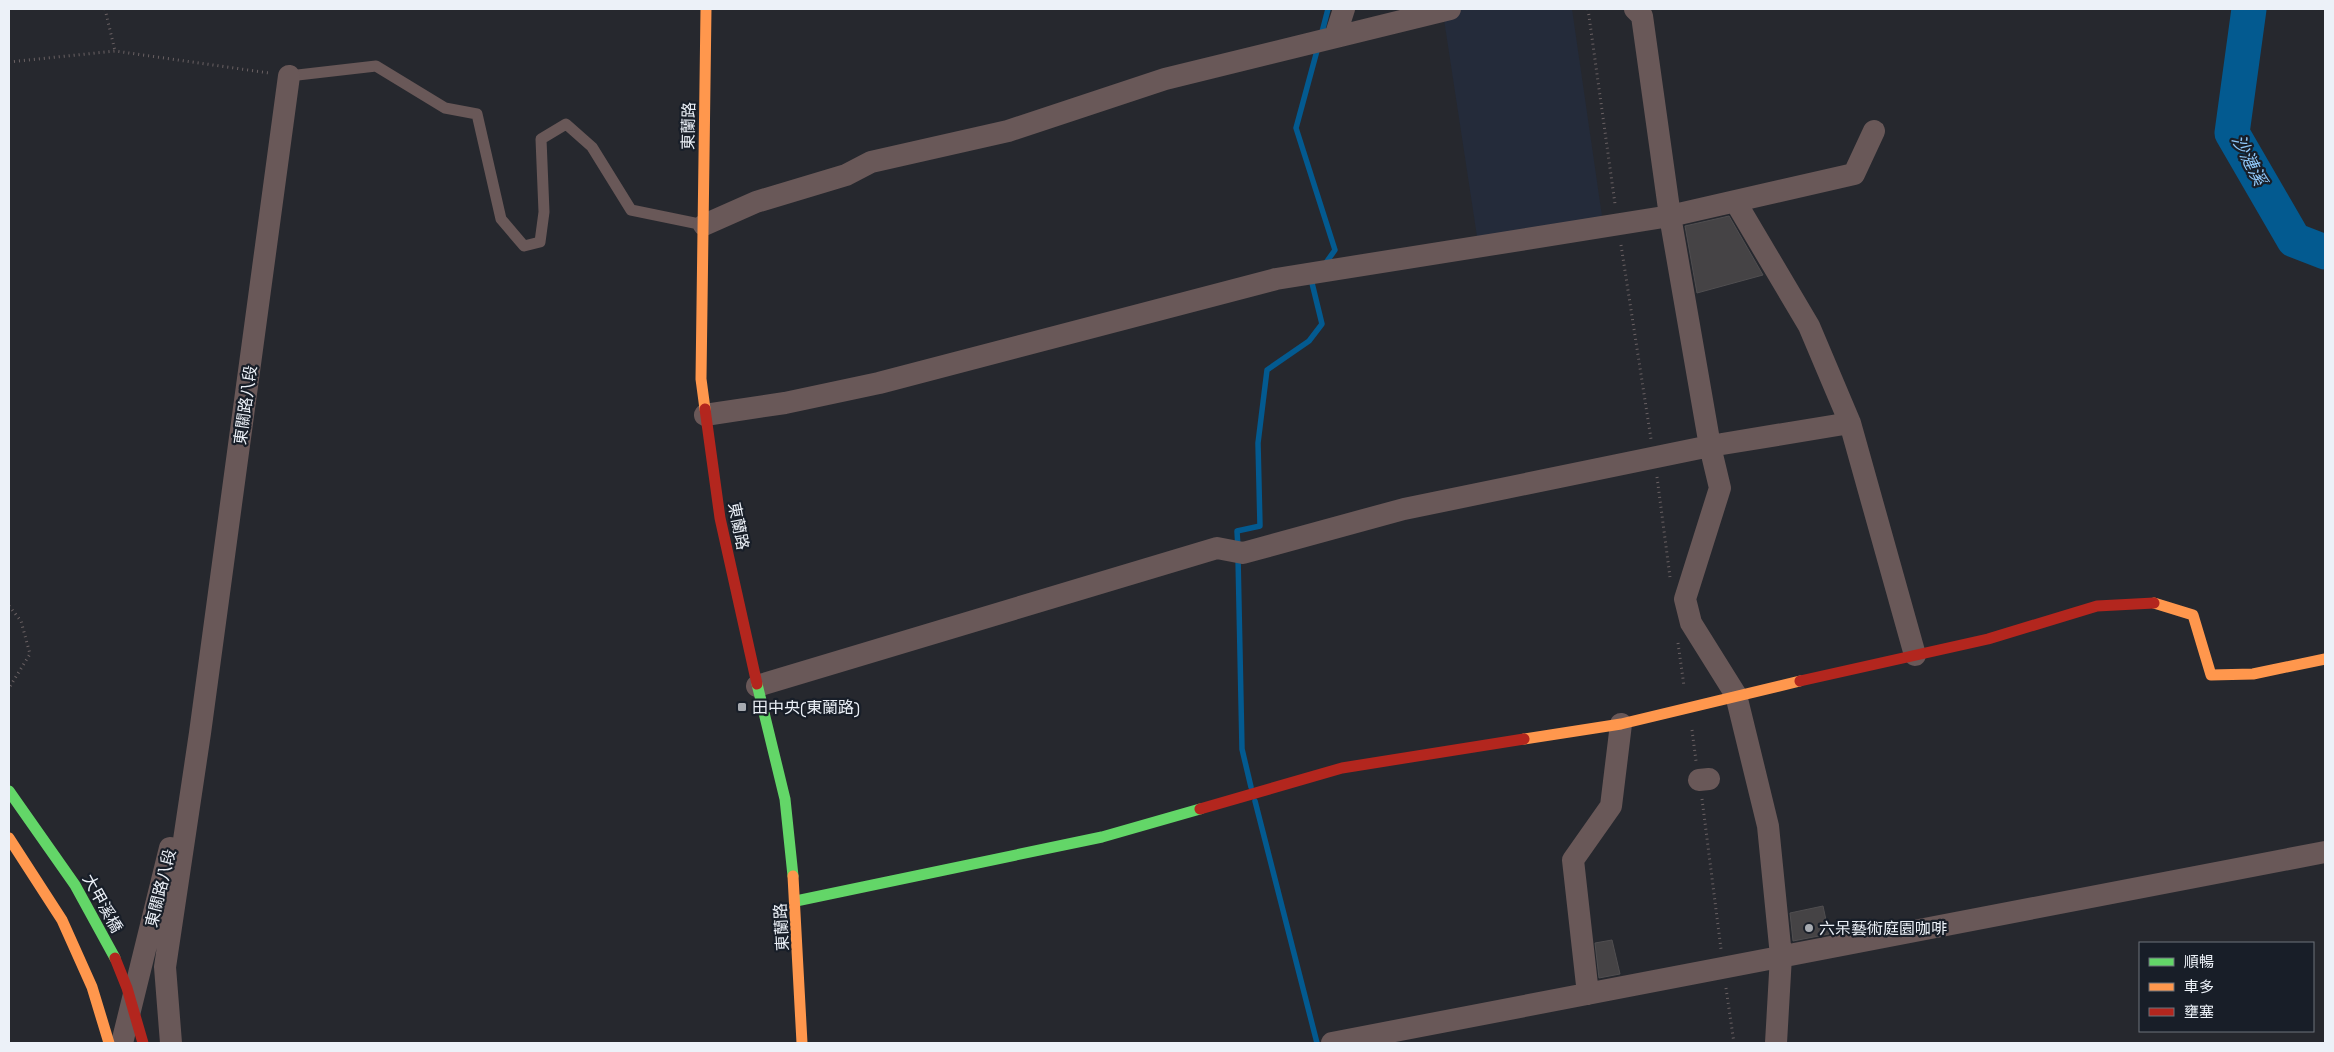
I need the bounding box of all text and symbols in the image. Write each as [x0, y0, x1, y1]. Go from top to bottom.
street label: 東蘭路 [678, 102, 699, 150]
water label: 沙漣溪 [2227, 130, 2273, 192]
street label: 東關路八段 [230, 364, 261, 446]
street label: 東蘭路 [724, 501, 753, 552]
place label: 田中央(東蘭路) [752, 697, 860, 718]
marker: 田中央(東蘭路) [736, 701, 748, 713]
street label: 東關路八段 [141, 847, 180, 929]
street label: 大甲溪橋 [78, 870, 127, 936]
street label: 東蘭路 [770, 902, 793, 951]
place label: 六呆藝術庭園咖啡 [1819, 918, 1947, 939]
marker: 六呆藝術庭園咖啡 [1803, 922, 1815, 934]
legend [2139, 942, 2314, 1032]
text: 順暢 [2184, 952, 2214, 971]
text: 車多 [2184, 977, 2214, 996]
text: 壅塞 [2184, 1002, 2214, 1021]

